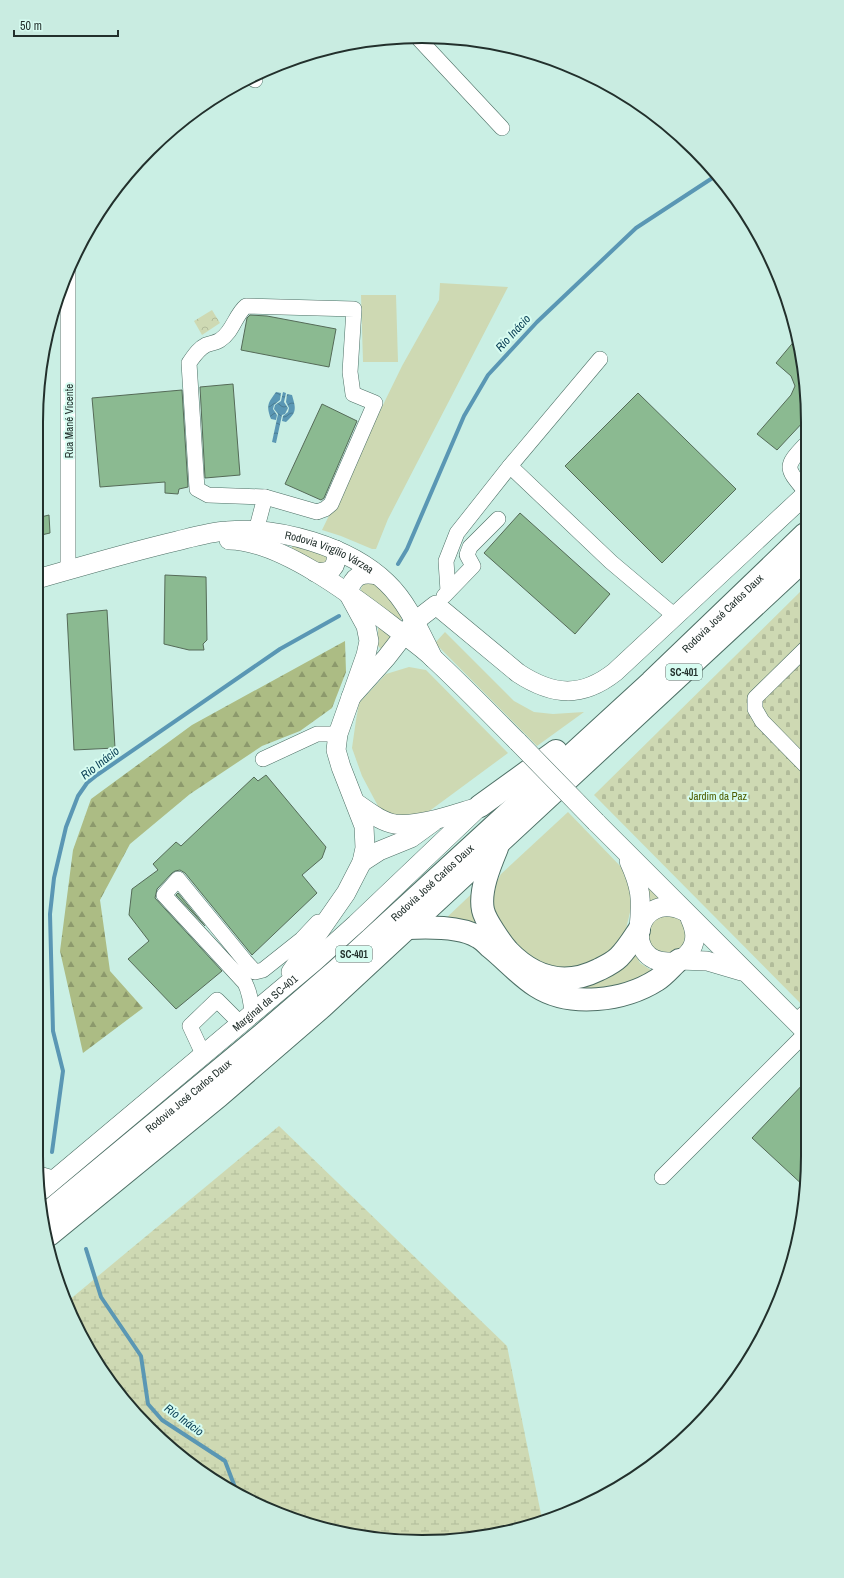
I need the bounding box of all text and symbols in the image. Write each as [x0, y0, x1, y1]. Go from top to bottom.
scale bar [14, 12, 118, 38]
text: 50 m [20, 18, 42, 34]
water label: Rio Inácio [492, 311, 535, 355]
street label: Rua Mané Vicente [62, 384, 76, 458]
street label: Rodovia Virgílio Várzea [284, 528, 376, 576]
street label: Rodovia José Carlos Daux [679, 571, 766, 656]
road number: SC-401 [666, 664, 702, 680]
water label: Rio Inácio [77, 743, 123, 783]
park label: Jardim da Paz [689, 789, 748, 803]
street label: Rodovia José Carlos Daux [388, 841, 477, 924]
road number: SC-401 [336, 946, 372, 962]
street label: Marginal da SC-401 [229, 972, 300, 1034]
street label: Rodovia José Carlos Daux [143, 1056, 235, 1136]
water label: Rio Inácio [161, 1400, 207, 1440]

